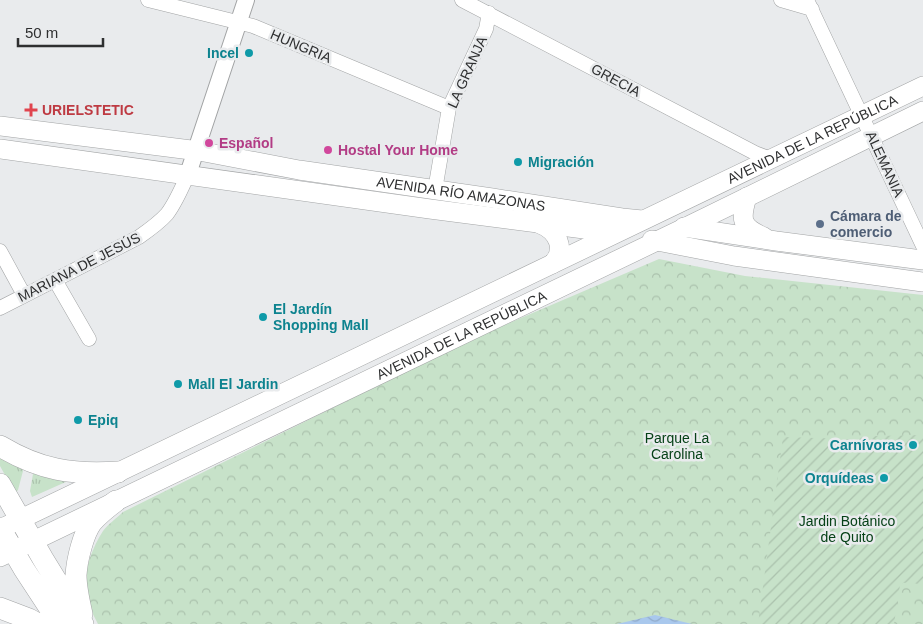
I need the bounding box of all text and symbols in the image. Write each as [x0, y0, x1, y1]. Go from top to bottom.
scale bar [18, 15, 102, 47]
text: 50 m [25, 24, 58, 41]
street label: HUNGRIA [268, 26, 334, 66]
street label: LA GRANJA [444, 33, 490, 110]
place label: Incel [207, 45, 239, 61]
marker: Incel [243, 47, 255, 59]
street label: GRECIA [589, 60, 644, 100]
street label: AVENIDA DE LA REPÚBLICA [725, 91, 900, 187]
place label: URIELSTETIC [42, 102, 134, 118]
marker: URIELSTETIC [24, 103, 38, 117]
street label: ALEMANIA [863, 129, 907, 200]
place label: Español [219, 135, 273, 151]
marker: Español [203, 137, 215, 149]
place label: Hostal Your Home [338, 142, 458, 158]
marker: Hostal Your Home [322, 144, 334, 156]
place label: Migración [528, 154, 594, 170]
marker: Migración [512, 156, 524, 168]
street label: AVENIDA RÍO AMAZONAS [376, 173, 546, 214]
place label: Cámara de comercio [830, 208, 902, 240]
marker: Cámara de comercio [814, 218, 826, 230]
street label: MARIANA DE JESÚS [15, 229, 143, 305]
street label: AVENIDA DE LA REPÚBLICA [374, 287, 550, 383]
place label: El Jardín Shopping Mall [273, 301, 369, 333]
marker: El Jardín Shopping Mall [257, 311, 269, 323]
place label: Mall El Jardin [188, 376, 278, 392]
marker: Mall El Jardin [172, 378, 184, 390]
place label: Epiq [88, 412, 118, 428]
marker: Epiq [72, 414, 84, 426]
park label: Parque La Carolina [645, 430, 710, 462]
place label: Carnívoras [830, 437, 903, 453]
marker: Carnívoras [907, 439, 919, 451]
place label: Orquídeas [805, 470, 874, 486]
marker: Orquídeas [878, 472, 890, 484]
park label: Jardin Botánico de Quito [799, 513, 895, 545]

